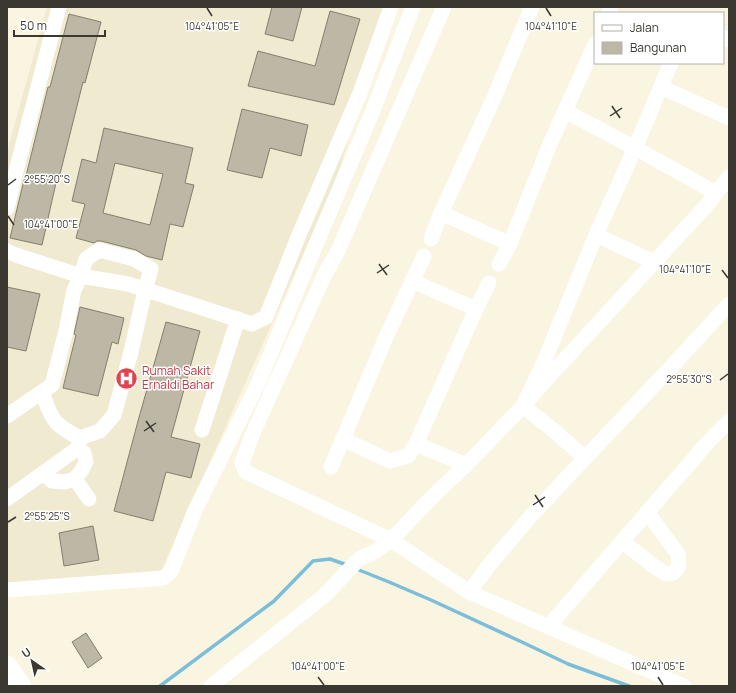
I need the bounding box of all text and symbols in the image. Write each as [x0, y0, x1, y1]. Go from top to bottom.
scale bar [14, 12, 105, 38]
legend [594, 12, 724, 64]
text: 50 m [20, 17, 47, 34]
text: 104°41'05"E [185, 19, 239, 33]
text: 104°41'10"E [525, 19, 577, 33]
text: Jalan [630, 19, 659, 36]
text: Bangunan [630, 39, 686, 56]
text: 2°55'20"S [24, 172, 70, 186]
text: 104°41'00"E [24, 217, 78, 231]
text: 104°41'10"E [659, 262, 711, 276]
place label: Rumah Sakit Ernaldi Bahar [142, 362, 215, 393]
hospital icon: Rumah Sakit Ernaldi Bahar [114, 365, 140, 391]
text: 2°55'30"S [666, 372, 712, 386]
text: 2°55'25"S [24, 509, 70, 523]
north arrow [12, 641, 52, 681]
text: U [19, 644, 34, 661]
text: 104°41'00"E [291, 659, 345, 673]
text: 104°41'05"E [631, 659, 685, 673]

